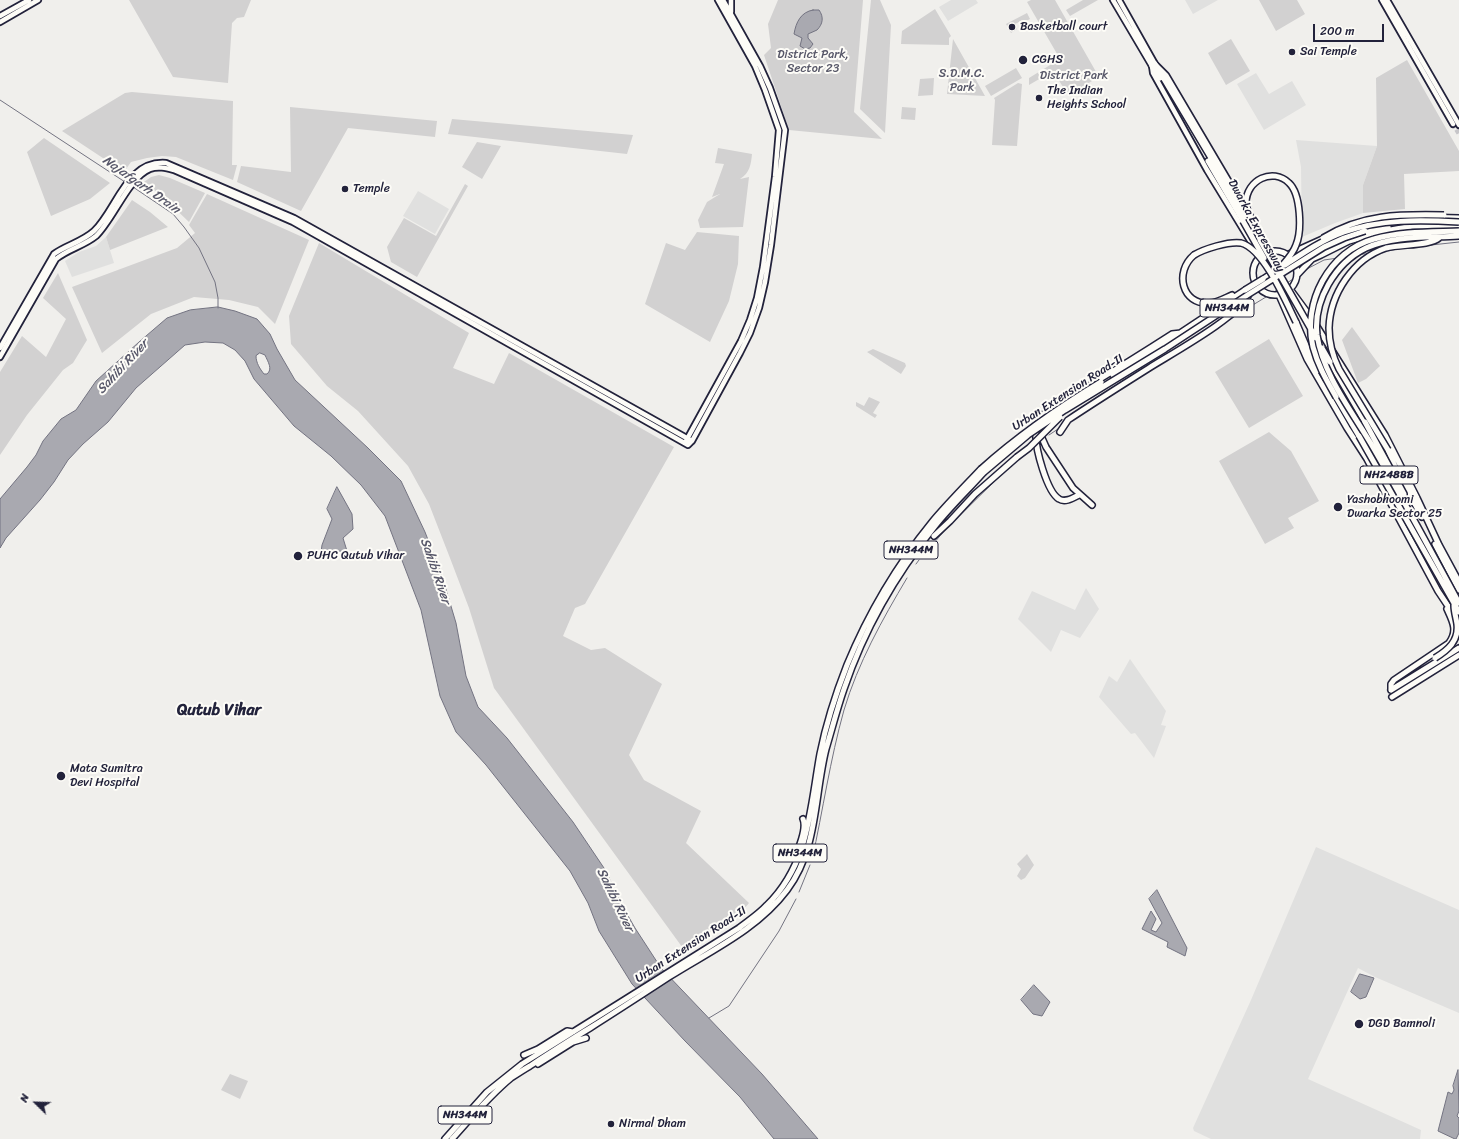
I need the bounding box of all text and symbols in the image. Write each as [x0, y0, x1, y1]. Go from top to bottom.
scale bar [1315, 16, 1386, 42]
place label: Basketball court [1020, 20, 1107, 34]
text: 200 m [1320, 20, 1354, 42]
marker: Basketball court [1007, 22, 1017, 32]
place label: Sai Temple [1300, 45, 1357, 59]
marker: Sai Temple [1287, 47, 1297, 57]
park label: District Park, Sector 23 [777, 48, 849, 76]
place label: CGHS [1032, 53, 1063, 67]
marker: CGHS [1017, 54, 1029, 66]
park label: S.D.M.C. Park [939, 67, 985, 95]
park label: District Park [1040, 69, 1108, 83]
place label: The Indian Heights School [1047, 84, 1126, 112]
marker: The Indian Heights School [1034, 93, 1044, 103]
water label: Najafgarh Drain [99, 153, 183, 217]
street label: Dwarka Expressway [1225, 177, 1287, 275]
place label: Temple [353, 182, 390, 196]
marker: Temple [340, 184, 350, 194]
road number: NH344M [1200, 299, 1254, 317]
water label: Sahibi River [94, 337, 152, 397]
street label: Urban Extension Road-II [1010, 352, 1126, 434]
road number: NH248BB [1360, 466, 1418, 484]
place label: Yashobhoomi Dwarka Sector 25 [1347, 493, 1442, 521]
marker: Yashobhoomi Dwarka Sector 25 [1332, 501, 1344, 513]
water label: Sahibi River [416, 536, 454, 606]
road number: NH344M [884, 541, 938, 559]
place label: PUHC Qutub Vihar [307, 549, 404, 563]
marker: PUHC Qutub Vihar [292, 550, 304, 562]
district label: Qutub Vihar [177, 701, 261, 721]
place label: Mata Sumitra Devi Hospital [70, 762, 143, 790]
marker: Mata Sumitra Devi Hospital [55, 770, 67, 782]
road number: NH344M [773, 844, 827, 862]
water label: Sahibi River [593, 866, 637, 934]
street label: Urban Extension Road-II [633, 904, 749, 986]
place label: DGD Bamnoli [1368, 1017, 1435, 1031]
marker: DGD Bamnoli [1353, 1018, 1365, 1030]
north arrow [16, 1083, 56, 1123]
text: N [14, 1091, 35, 1105]
road number: NH344M [438, 1106, 492, 1124]
place label: Nirmal Dham [619, 1117, 686, 1131]
marker: Nirmal Dham [606, 1119, 616, 1129]

